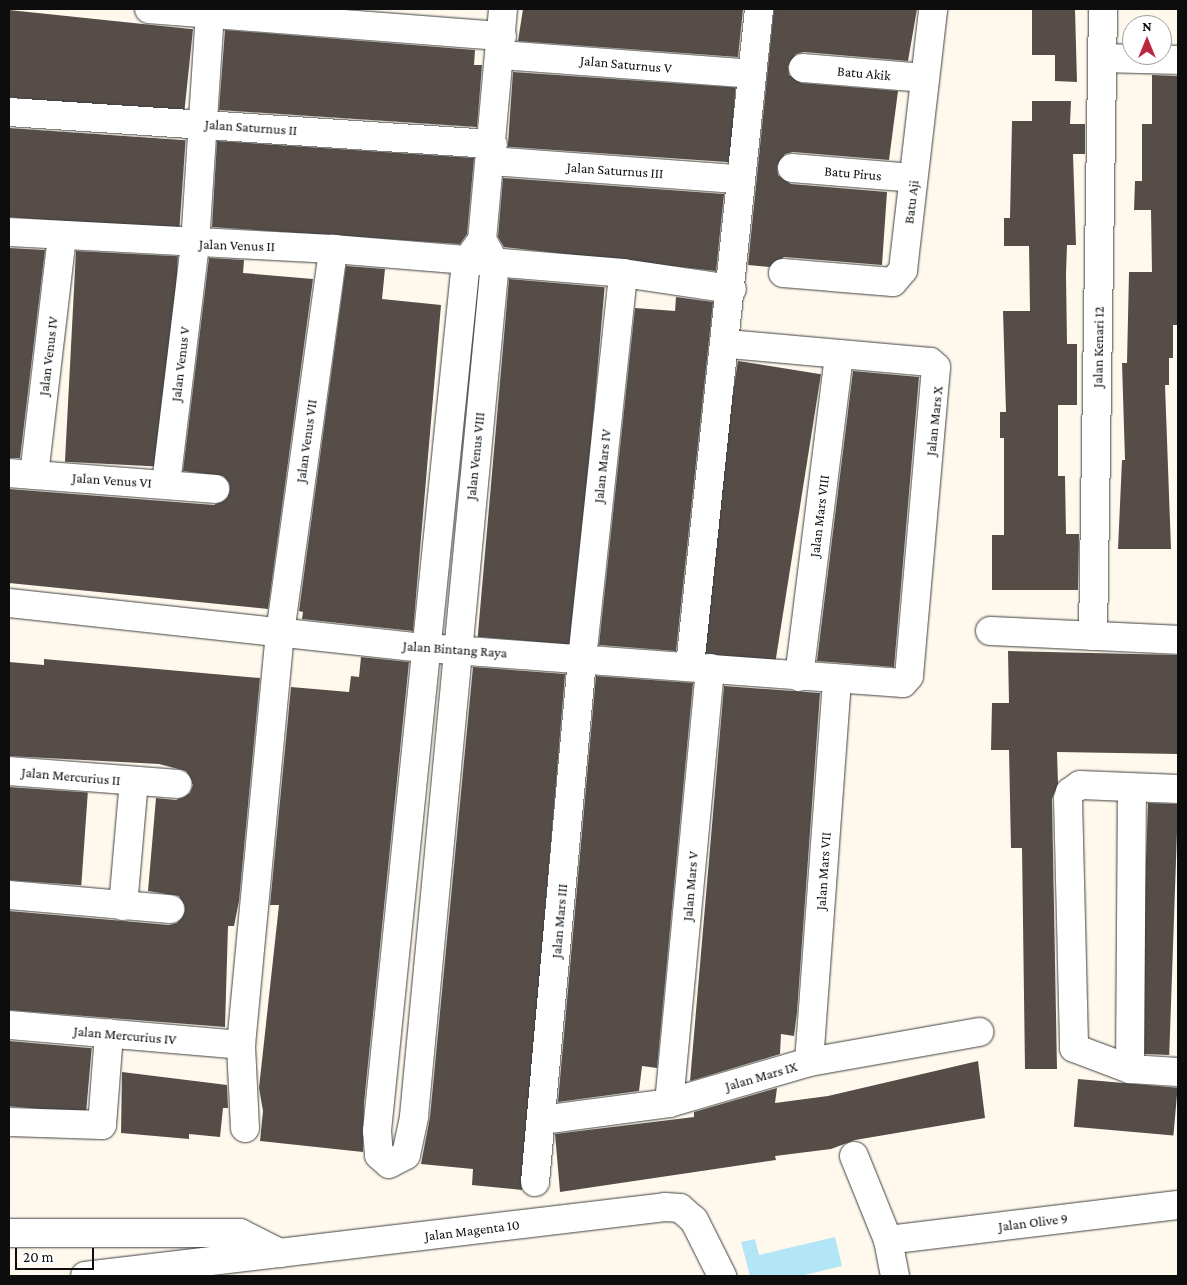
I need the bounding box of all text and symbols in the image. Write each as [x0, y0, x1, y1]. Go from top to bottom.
north arrow [1122, 15, 1172, 65]
text: N [1142, 18, 1152, 34]
street label: Jalan Saturnus V [579, 52, 673, 76]
street label: Batu Akik [836, 62, 892, 84]
street label: Jalan Saturnus II [204, 115, 298, 139]
street label: Jalan Saturnus III [566, 158, 664, 182]
street label: Batu Pirus [824, 162, 882, 184]
street label: Batu Aji [900, 179, 922, 225]
street label: Jalan Venus II [199, 235, 275, 255]
street label: Jalan Kenari 12 [1089, 306, 1107, 388]
street label: Jalan Venus IV [35, 315, 61, 397]
street label: Jalan Venus V [167, 325, 193, 403]
street label: Jalan Mars X [922, 385, 946, 457]
street label: Jalan Venus VII [292, 398, 320, 484]
street label: Jalan Venus VIII [462, 411, 488, 501]
street label: Jalan Mars IV [590, 428, 614, 504]
street label: Jalan Venus VI [72, 469, 152, 491]
street label: Jalan Mars VIII [806, 474, 832, 558]
street label: Jalan Bintang Raya [402, 637, 508, 661]
street label: Jalan Mercurius II [21, 763, 121, 789]
street label: Jalan Mars VII [812, 831, 834, 911]
street label: Jalan Mars V [679, 850, 701, 922]
street label: Jalan Mars III [547, 883, 571, 959]
street label: Jalan Mercurius IV [73, 1022, 177, 1048]
street label: Jalan Mars IX [723, 1058, 799, 1094]
street label: Jalan Olive 9 [997, 1209, 1069, 1235]
street label: Jalan Magenta 10 [424, 1216, 520, 1244]
scale bar [18, 1238, 96, 1270]
text: 20 m [23, 1249, 54, 1265]

